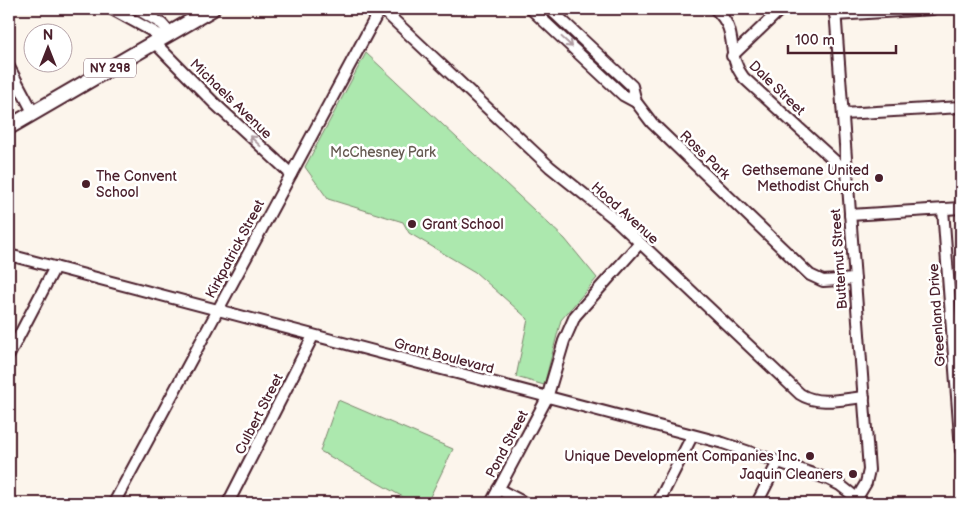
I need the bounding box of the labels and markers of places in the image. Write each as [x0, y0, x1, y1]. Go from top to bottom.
place label: Gethsemane United Methodist Church [742, 162, 869, 195]
place label: The Convent School [96, 168, 177, 201]
marker: Gethsemane United Methodist Church [873, 172, 885, 184]
marker: The Convent School [80, 178, 92, 190]
place label: Grant School [422, 216, 504, 233]
marker: Grant School [406, 218, 418, 230]
place label: Unique Development Companies Inc. [564, 448, 800, 465]
marker: Unique Development Companies Inc. [804, 450, 816, 462]
place label: Jaquin Cleaners [740, 466, 843, 483]
marker: Jaquin Cleaners [847, 468, 859, 480]

